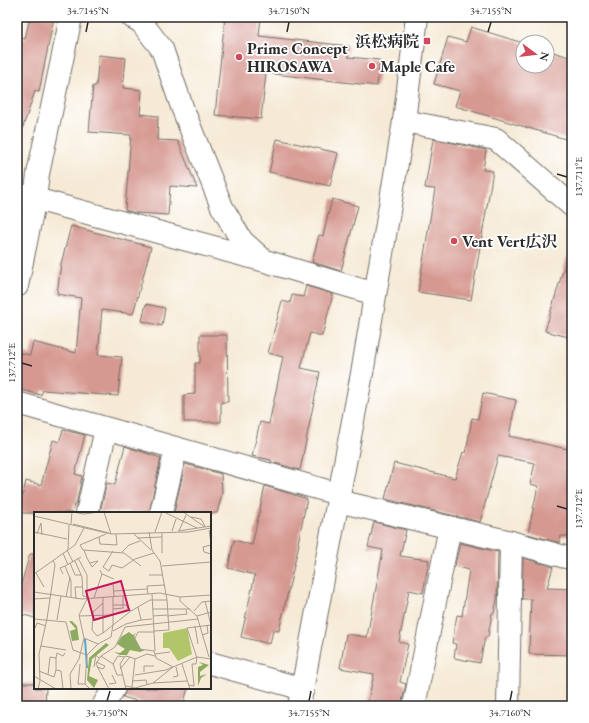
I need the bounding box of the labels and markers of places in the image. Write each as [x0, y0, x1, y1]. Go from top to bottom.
place label: 浜松病院 [355, 31, 419, 52]
marker: 浜松病院 [422, 36, 432, 46]
place label: Prime Concept HIROSAWA [247, 38, 348, 77]
marker: Prime Concept HIROSAWA [234, 52, 244, 62]
place label: Maple Cafe [380, 56, 455, 77]
marker: Maple Cafe [367, 61, 377, 71]
place label: Vent Vert広沢 [462, 231, 557, 252]
marker: Vent Vert広沢 [449, 236, 459, 246]

